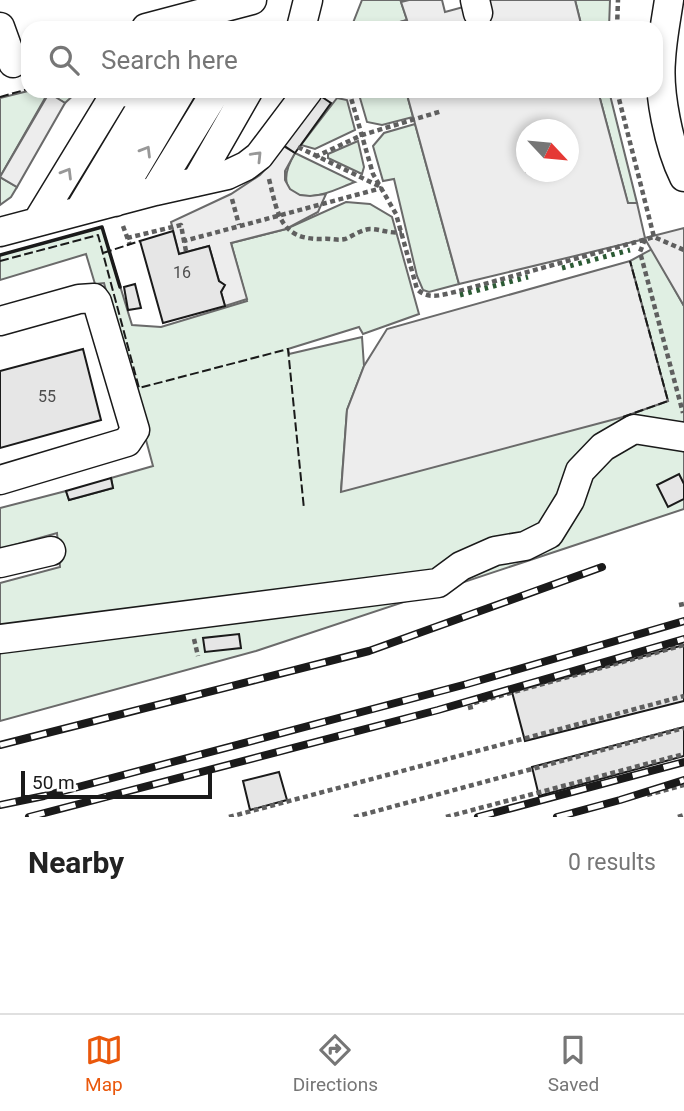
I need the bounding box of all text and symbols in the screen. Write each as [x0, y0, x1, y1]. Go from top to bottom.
search box [21, 21, 663, 98]
icon: search [45, 41, 83, 79]
text: Search here [101, 45, 238, 75]
north arrow [516, 119, 579, 182]
one-way arrow [137, 146, 150, 159]
one-way arrow [249, 151, 261, 164]
one-way arrow [59, 167, 72, 180]
house number: 16 [173, 263, 191, 282]
house number: 55 [38, 387, 56, 406]
scale bar [21, 768, 212, 800]
text: 50 m [32, 771, 75, 794]
text: Nearby [28, 845, 124, 880]
text: 0 results [568, 849, 656, 876]
tab: Map [85, 1031, 123, 1096]
tab: Directions [293, 1031, 378, 1096]
tab: Saved [548, 1031, 599, 1096]

